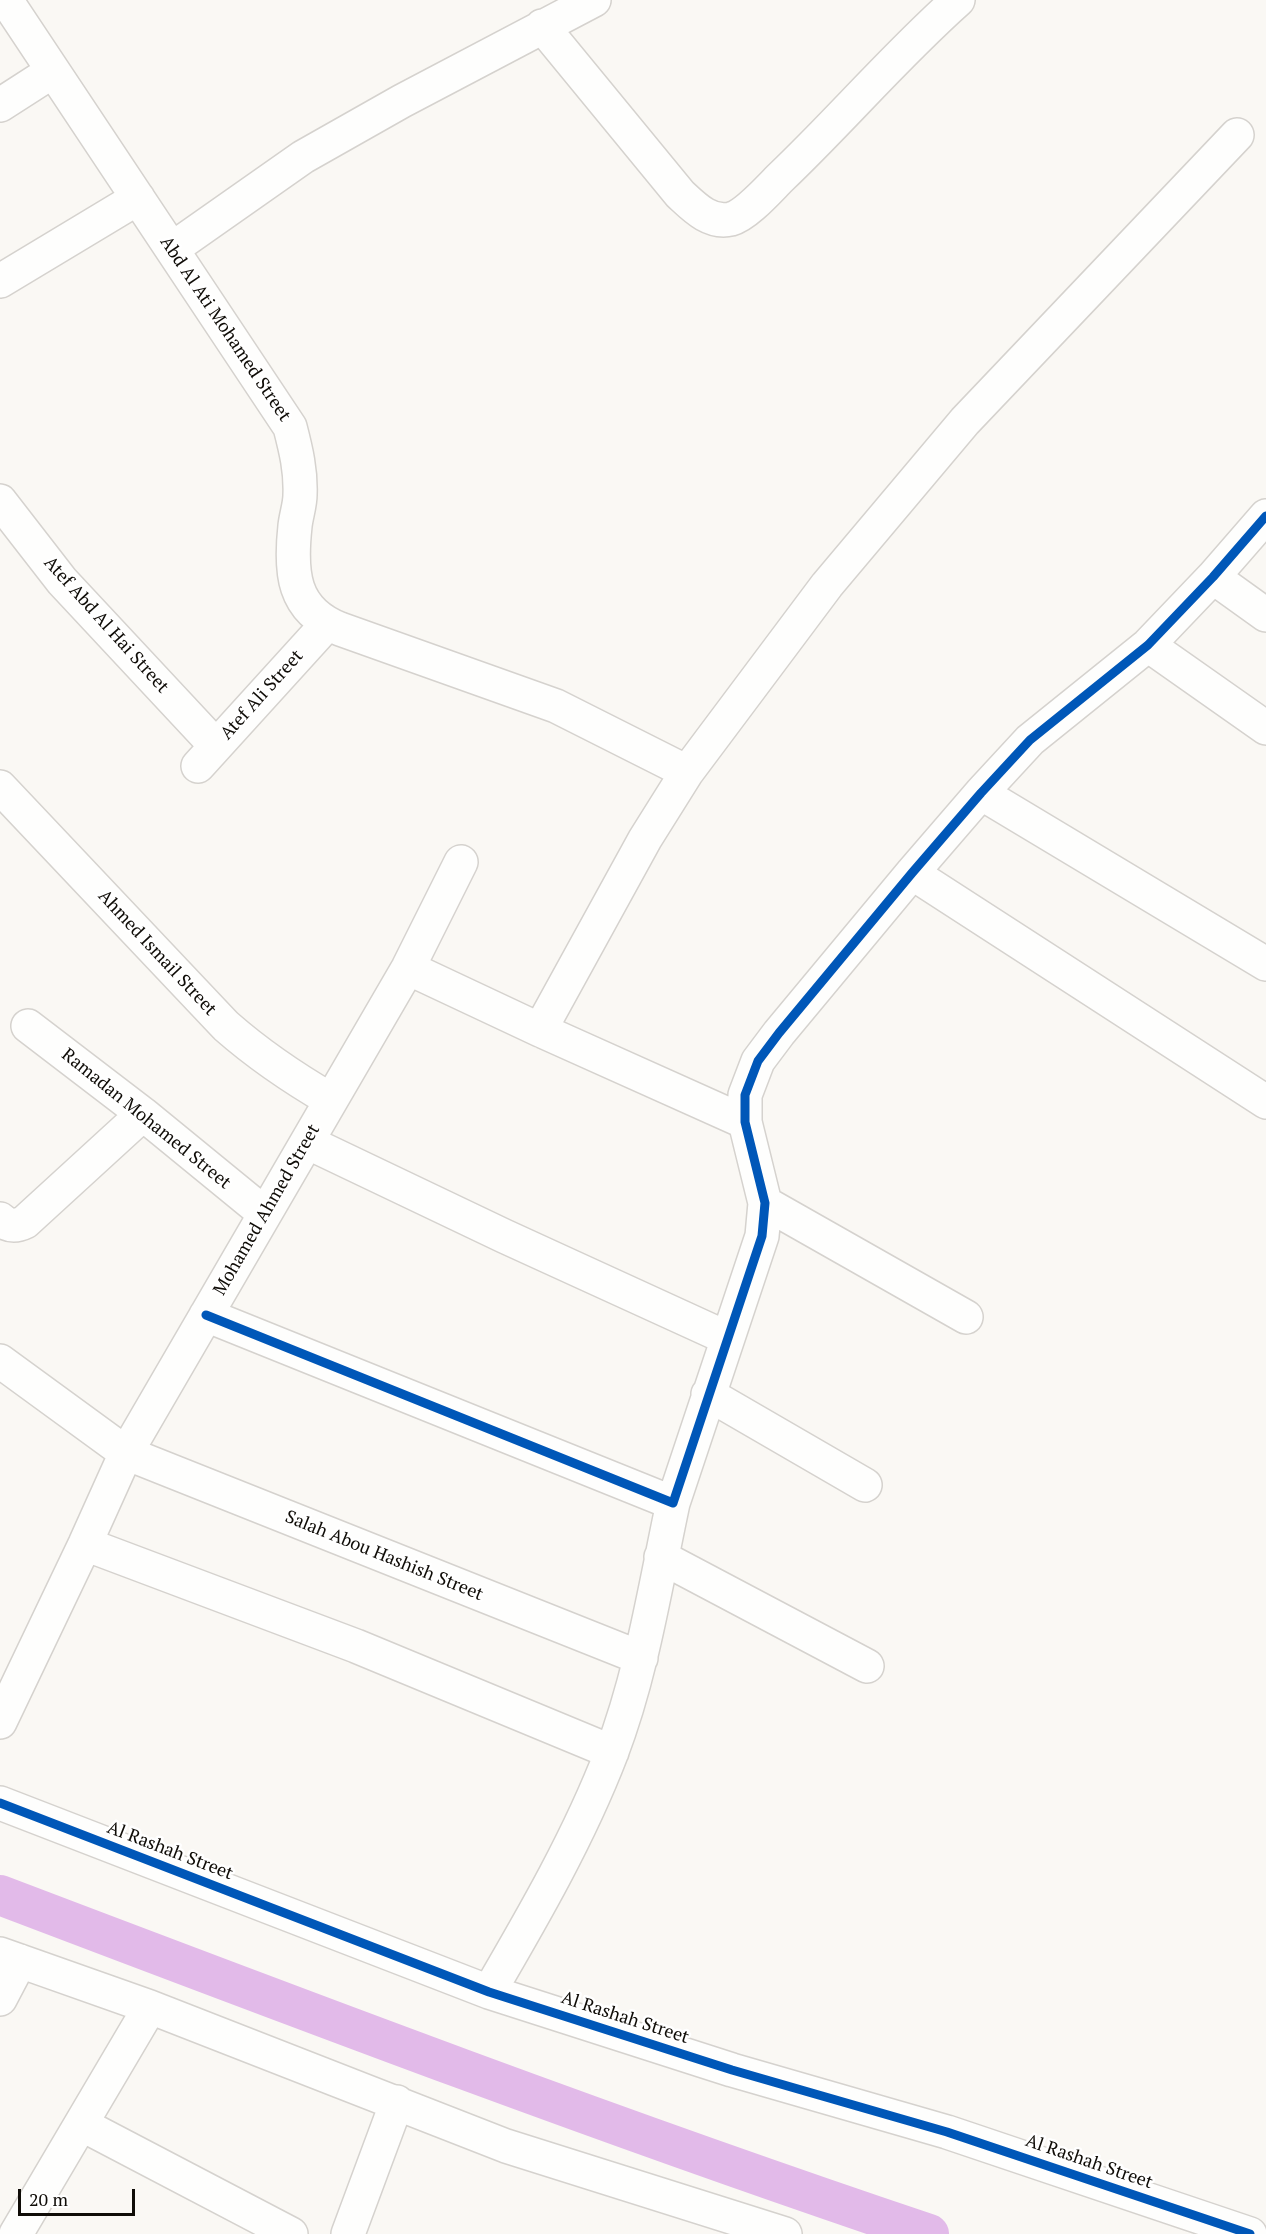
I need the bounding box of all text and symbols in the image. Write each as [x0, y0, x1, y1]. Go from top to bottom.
street label: Abd Al Ati Mohamed Street [155, 232, 295, 426]
street label: Atef Abd Al Hai Street [39, 552, 173, 698]
street label: Atef Ali Street [216, 646, 308, 744]
street label: Ahmed Ismail Street [93, 886, 221, 1020]
street label: Ramadan Mohamed Street [57, 1044, 235, 1194]
street label: Mohamed Ahmed Street [209, 1121, 325, 1299]
street label: Salah Abou Hashish Street [282, 1506, 486, 1606]
street label: Al Rashah Street [104, 1817, 236, 1885]
street label: Al Rashah Street [558, 1987, 692, 2049]
street label: Al Rashah Street [1023, 2130, 1155, 2194]
scale bar [21, 2177, 138, 2215]
text: 20 m [29, 2187, 68, 2211]

